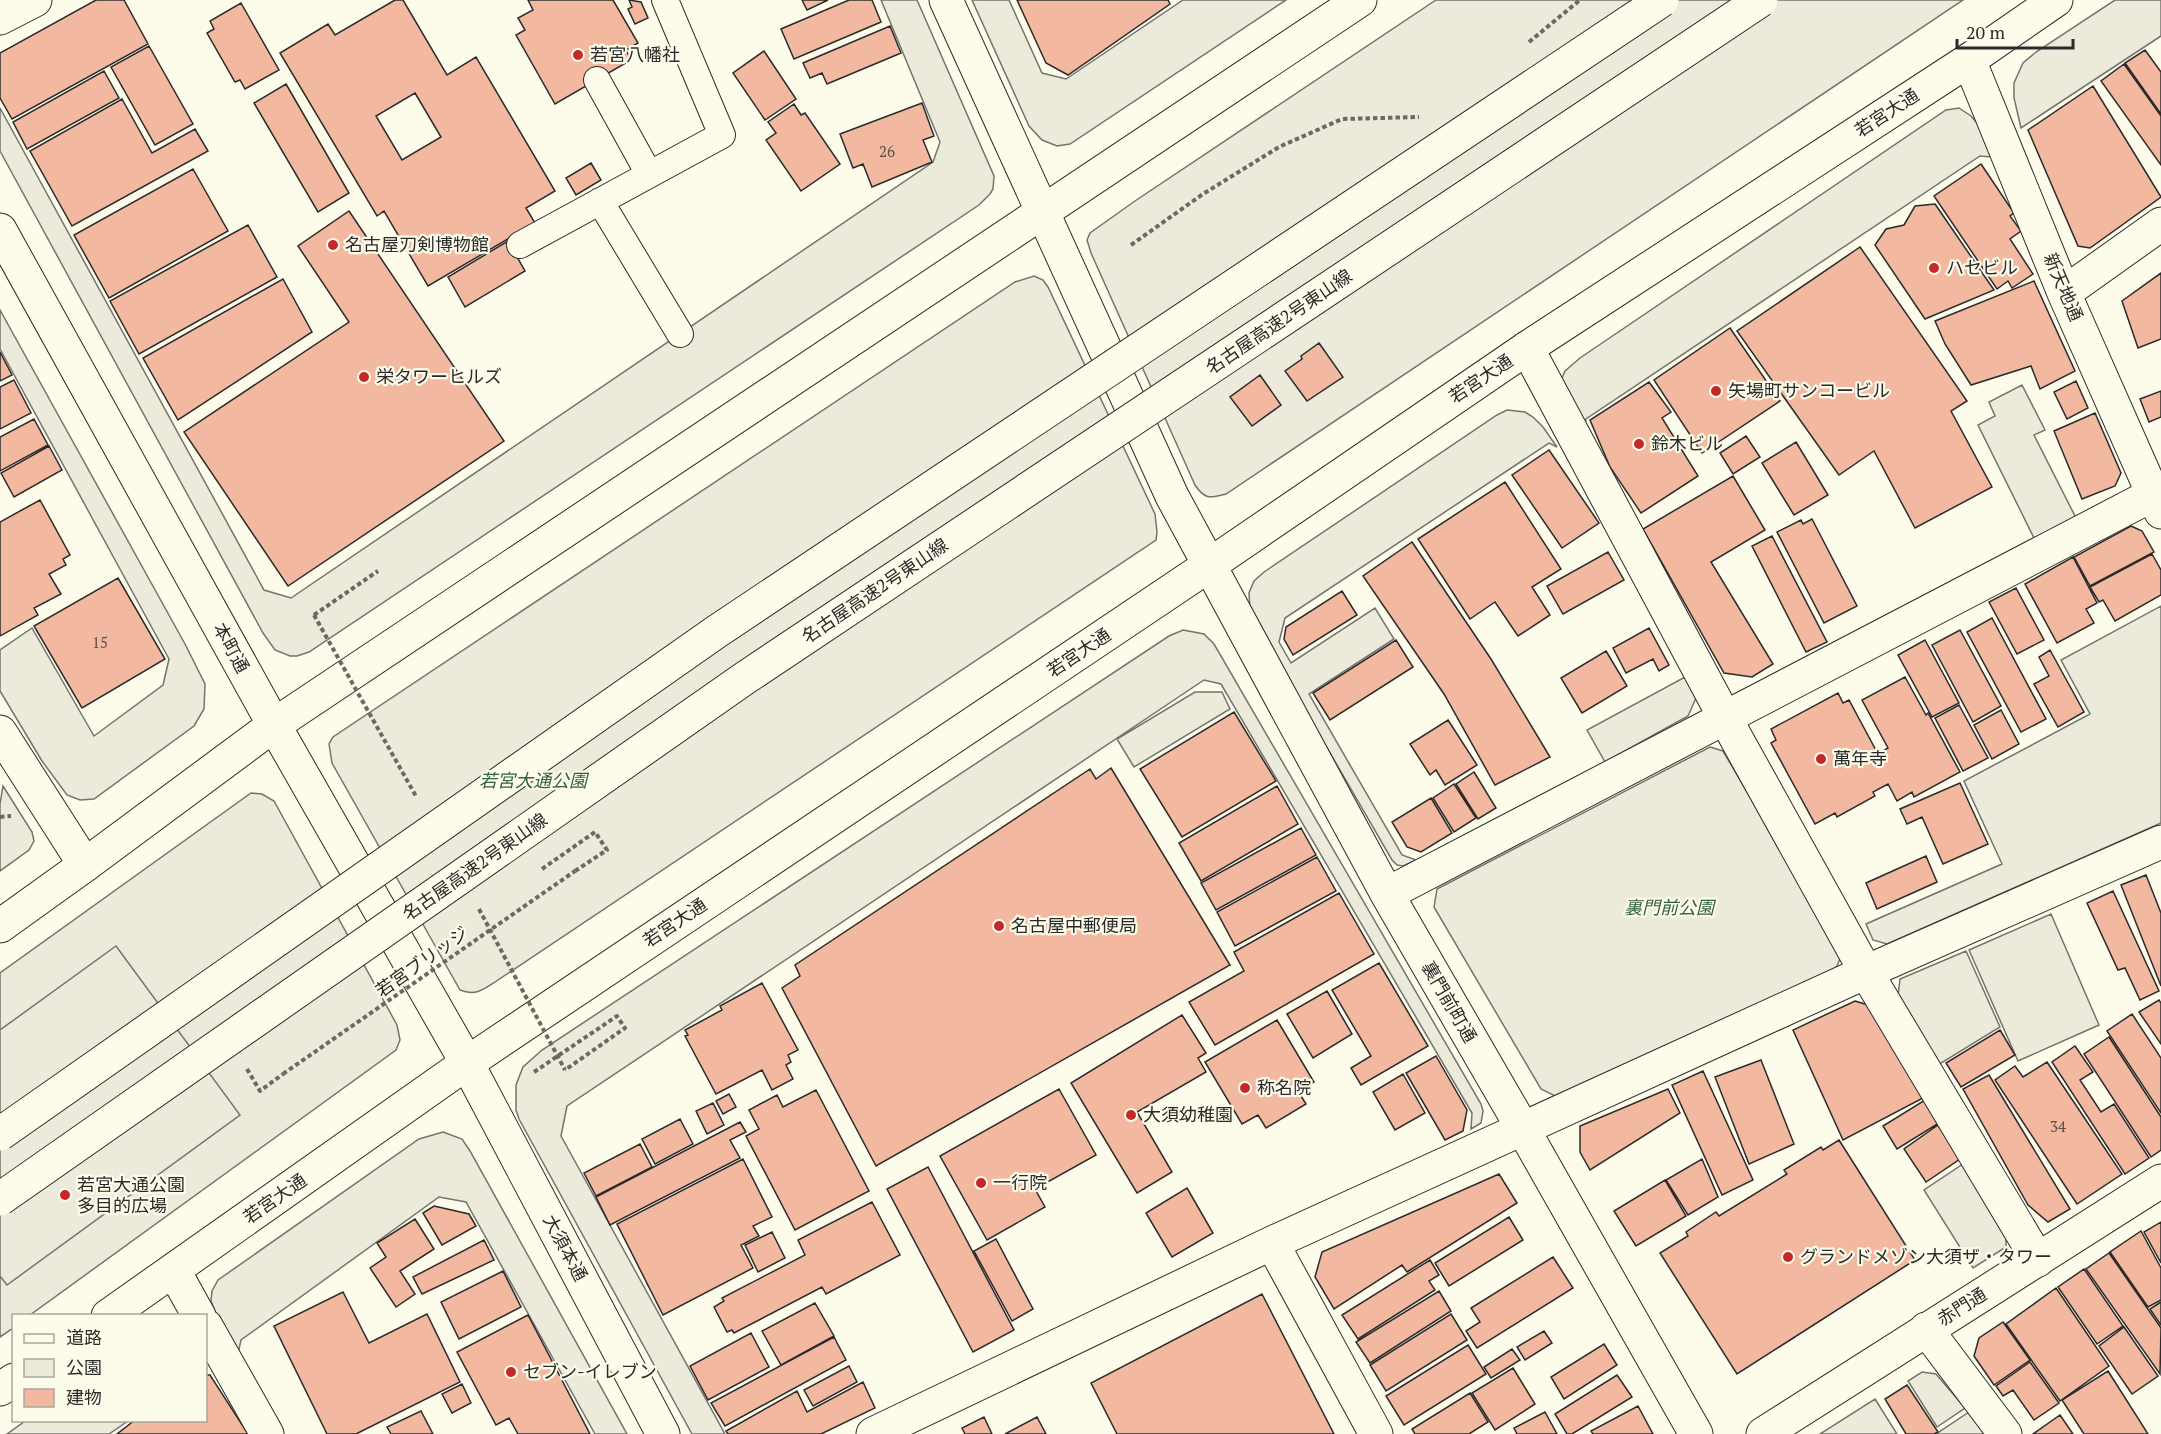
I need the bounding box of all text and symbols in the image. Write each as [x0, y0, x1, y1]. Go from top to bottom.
scale bar [1957, 12, 2072, 50]
text: 20 m [1966, 20, 2006, 44]
place label: 若宮八幡社 [590, 42, 680, 66]
marker: 若宮八幡社 [571, 48, 585, 62]
street label: 若宮大通 [1850, 82, 1923, 142]
house number: 26 [879, 141, 895, 161]
place label: 名古屋刀剣博物館 [345, 232, 489, 256]
marker: 名古屋刀剣博物館 [326, 238, 340, 252]
street label: 新天地通 [2039, 249, 2089, 324]
place label: ハセビル [1946, 255, 2018, 279]
marker: ハセビル [1927, 261, 1941, 275]
street label: 名古屋高速2号東山線 [1201, 263, 1356, 379]
street label: 若宮大通 [1444, 348, 1517, 408]
place label: 栄タワーヒルズ [376, 364, 502, 388]
marker: 栄タワーヒルズ [357, 370, 371, 384]
place label: 矢場町サンコービル [1728, 378, 1890, 402]
marker: 矢場町サンコービル [1709, 384, 1723, 398]
place label: 鈴木ビル [1651, 431, 1723, 455]
marker: 鈴木ビル [1632, 437, 1646, 451]
street label: 名古屋高速2号東山線 [797, 532, 952, 648]
street label: 本町通 [208, 618, 255, 677]
street label: 若宮大通 [1042, 622, 1115, 682]
house number: 15 [92, 632, 108, 652]
place label: 萬年寺 [1833, 746, 1887, 770]
marker: 萬年寺 [1814, 752, 1828, 766]
park label: 若宮大通公園 [479, 768, 590, 792]
street label: 名古屋高速2号東山線 [397, 807, 552, 925]
street label: 若宮大通 [638, 892, 711, 952]
park label: 裏門前公園 [1624, 895, 1717, 919]
place label: 名古屋中郵便局 [1011, 913, 1137, 937]
marker: 名古屋中郵便局 [992, 919, 1006, 933]
street label: 若宮ブリッジ [370, 920, 473, 1002]
street label: 裏門前町通 [1417, 957, 1483, 1046]
place label: 称名院 [1257, 1075, 1311, 1099]
marker: 称名院 [1238, 1081, 1252, 1095]
place label: 大須幼稚園 [1143, 1102, 1233, 1126]
marker: 大須幼稚園 [1124, 1108, 1138, 1122]
house number: 34 [2050, 1116, 2066, 1136]
street label: 若宮大通 [238, 1168, 311, 1229]
place label: 一行院 [993, 1170, 1047, 1194]
place label: 若宮大通公園 多目的広場 [77, 1172, 185, 1217]
marker: 一行院 [974, 1176, 988, 1190]
marker: 若宮大通公園 多目的広場 [58, 1188, 72, 1202]
street label: 大須本通 [538, 1210, 593, 1285]
place label: グランドメゾン大須ザ・タワー [1800, 1244, 2052, 1268]
marker: グランドメゾン大須ザ・タワー [1781, 1250, 1795, 1264]
street label: 赤門通 [1932, 1282, 1991, 1331]
legend [12, 1314, 207, 1422]
text: 道路 [66, 1325, 102, 1349]
text: 公園 [66, 1355, 102, 1379]
place label: セブン-イレブン [523, 1359, 657, 1383]
marker: セブン-イレブン [504, 1365, 518, 1379]
text: 建物 [66, 1385, 102, 1409]

